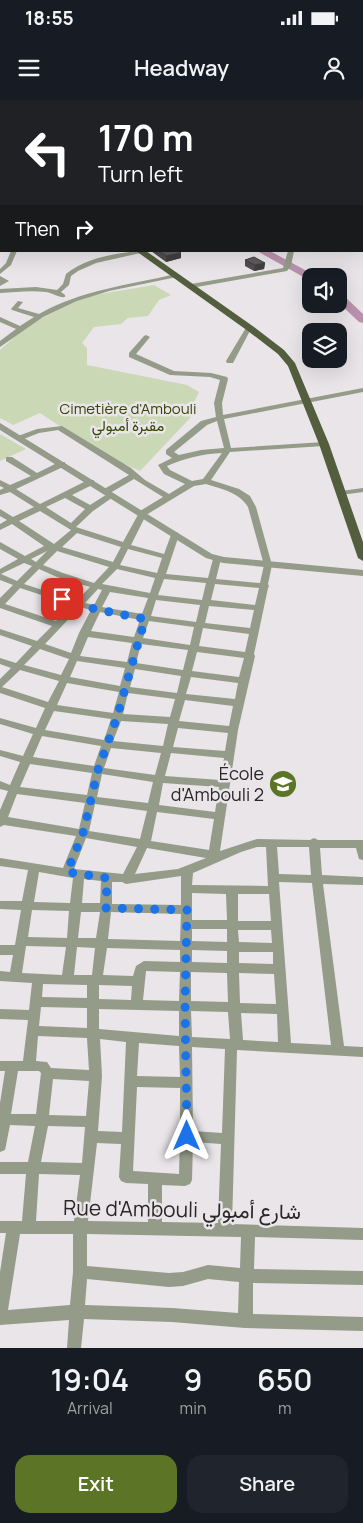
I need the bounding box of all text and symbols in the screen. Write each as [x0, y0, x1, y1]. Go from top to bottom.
text: 18:55 [25, 5, 74, 31]
text: Headway [134, 53, 229, 83]
icon: menu [15, 54, 43, 82]
icon: person [320, 54, 348, 82]
text: 170 m [98, 114, 194, 162]
icon: left [15, 120, 80, 185]
text: Turn left [98, 159, 183, 189]
icon: right [70, 215, 98, 243]
text: Then [15, 216, 60, 242]
map controls [302, 268, 347, 368]
button: sound [302, 268, 347, 313]
button: layers [302, 323, 347, 368]
park label: Cimetière d'Ambouli مقبرة أمبولي [59, 398, 197, 439]
pin [41, 578, 83, 620]
icon: arrive [48, 585, 76, 613]
place label: École d'Ambouli 2 [171, 761, 264, 806]
school or university icon: École d'Ambouli 2 [268, 769, 298, 799]
position arrow [160, 1109, 212, 1161]
street label: Rue d'Ambouli شارع أمبولي [63, 1193, 301, 1229]
text: 19:04 [51, 1359, 129, 1400]
text: 9 [184, 1359, 202, 1400]
text: 650 [257, 1359, 312, 1400]
text: Arrival [67, 1397, 113, 1419]
text: min [180, 1397, 206, 1419]
text: m [278, 1397, 291, 1419]
button: Exit [15, 1455, 177, 1513]
button: Share [187, 1455, 348, 1513]

